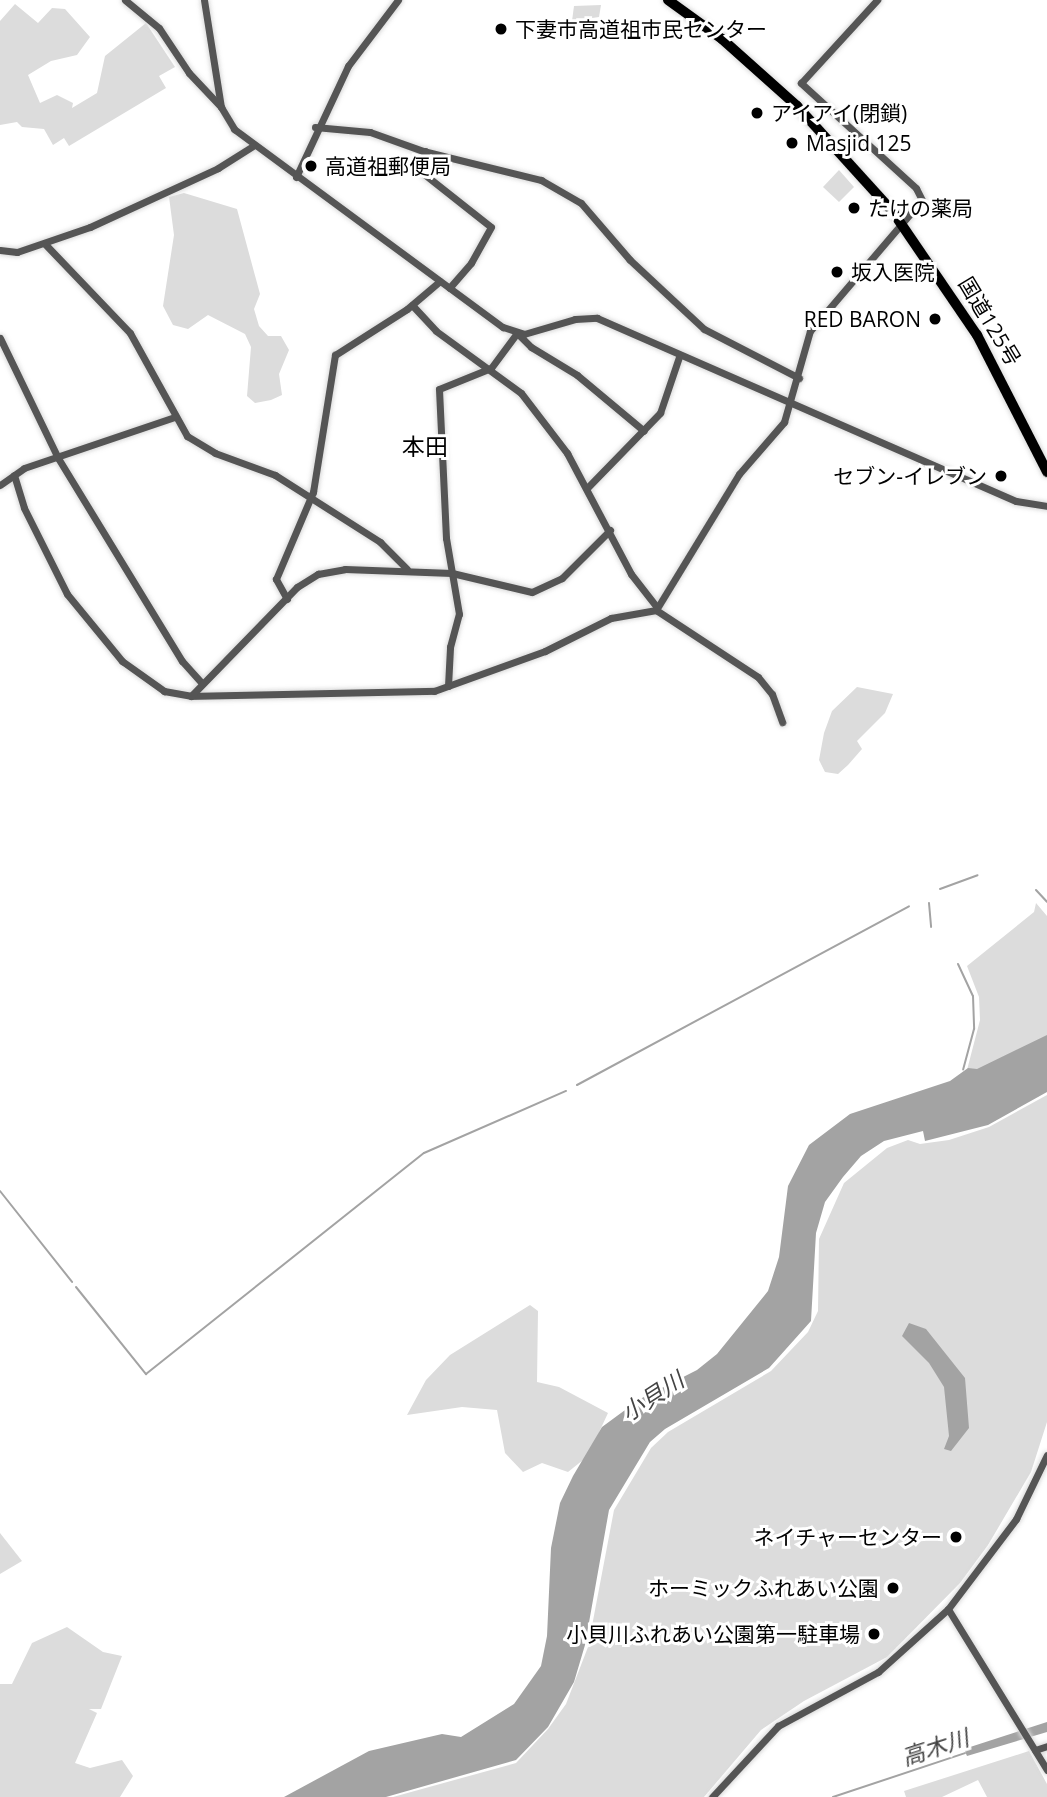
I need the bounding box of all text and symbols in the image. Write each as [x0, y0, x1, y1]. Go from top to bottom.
place label: 下妻市高道祖市民センター [515, 16, 767, 42]
marker: 下妻市高道祖市民センター [493, 21, 509, 37]
place label: アイアイ(閉鎖) [771, 100, 909, 126]
marker: アイアイ(閉鎖) [749, 105, 765, 121]
place label: Masjid 125 [806, 130, 911, 156]
marker: Masjid 125 [784, 135, 800, 151]
place label: 高道祖郵便局 [325, 153, 451, 179]
marker: 高道祖郵便局 [303, 158, 319, 174]
place label: たけの薬局 [868, 195, 973, 221]
marker: たけの薬局 [846, 200, 862, 216]
place label: 坂入医院 [851, 259, 935, 285]
marker: 坂入医院 [829, 264, 845, 280]
street label: 国道125号 [954, 272, 1026, 370]
place label: RED BARON [804, 306, 921, 332]
marker: RED BARON [927, 311, 943, 327]
district label: 本田 [402, 432, 448, 460]
place label: セブン-イレブン [833, 463, 987, 489]
marker: セブン-イレブン [993, 468, 1009, 484]
water label: 小貝川 [616, 1366, 688, 1426]
place label: ネイチャーセンター [753, 1524, 942, 1550]
marker: ネイチャーセンター [948, 1529, 964, 1545]
place label: ホーミックふれあい公園 [648, 1575, 879, 1601]
marker: ホーミックふれあい公園 [885, 1580, 901, 1596]
place label: 小貝川ふれあい公園第一駐車場 [566, 1621, 860, 1647]
marker: 小貝川ふれあい公園第一駐車場 [866, 1626, 882, 1642]
water label: 高木川 [898, 1723, 972, 1771]

